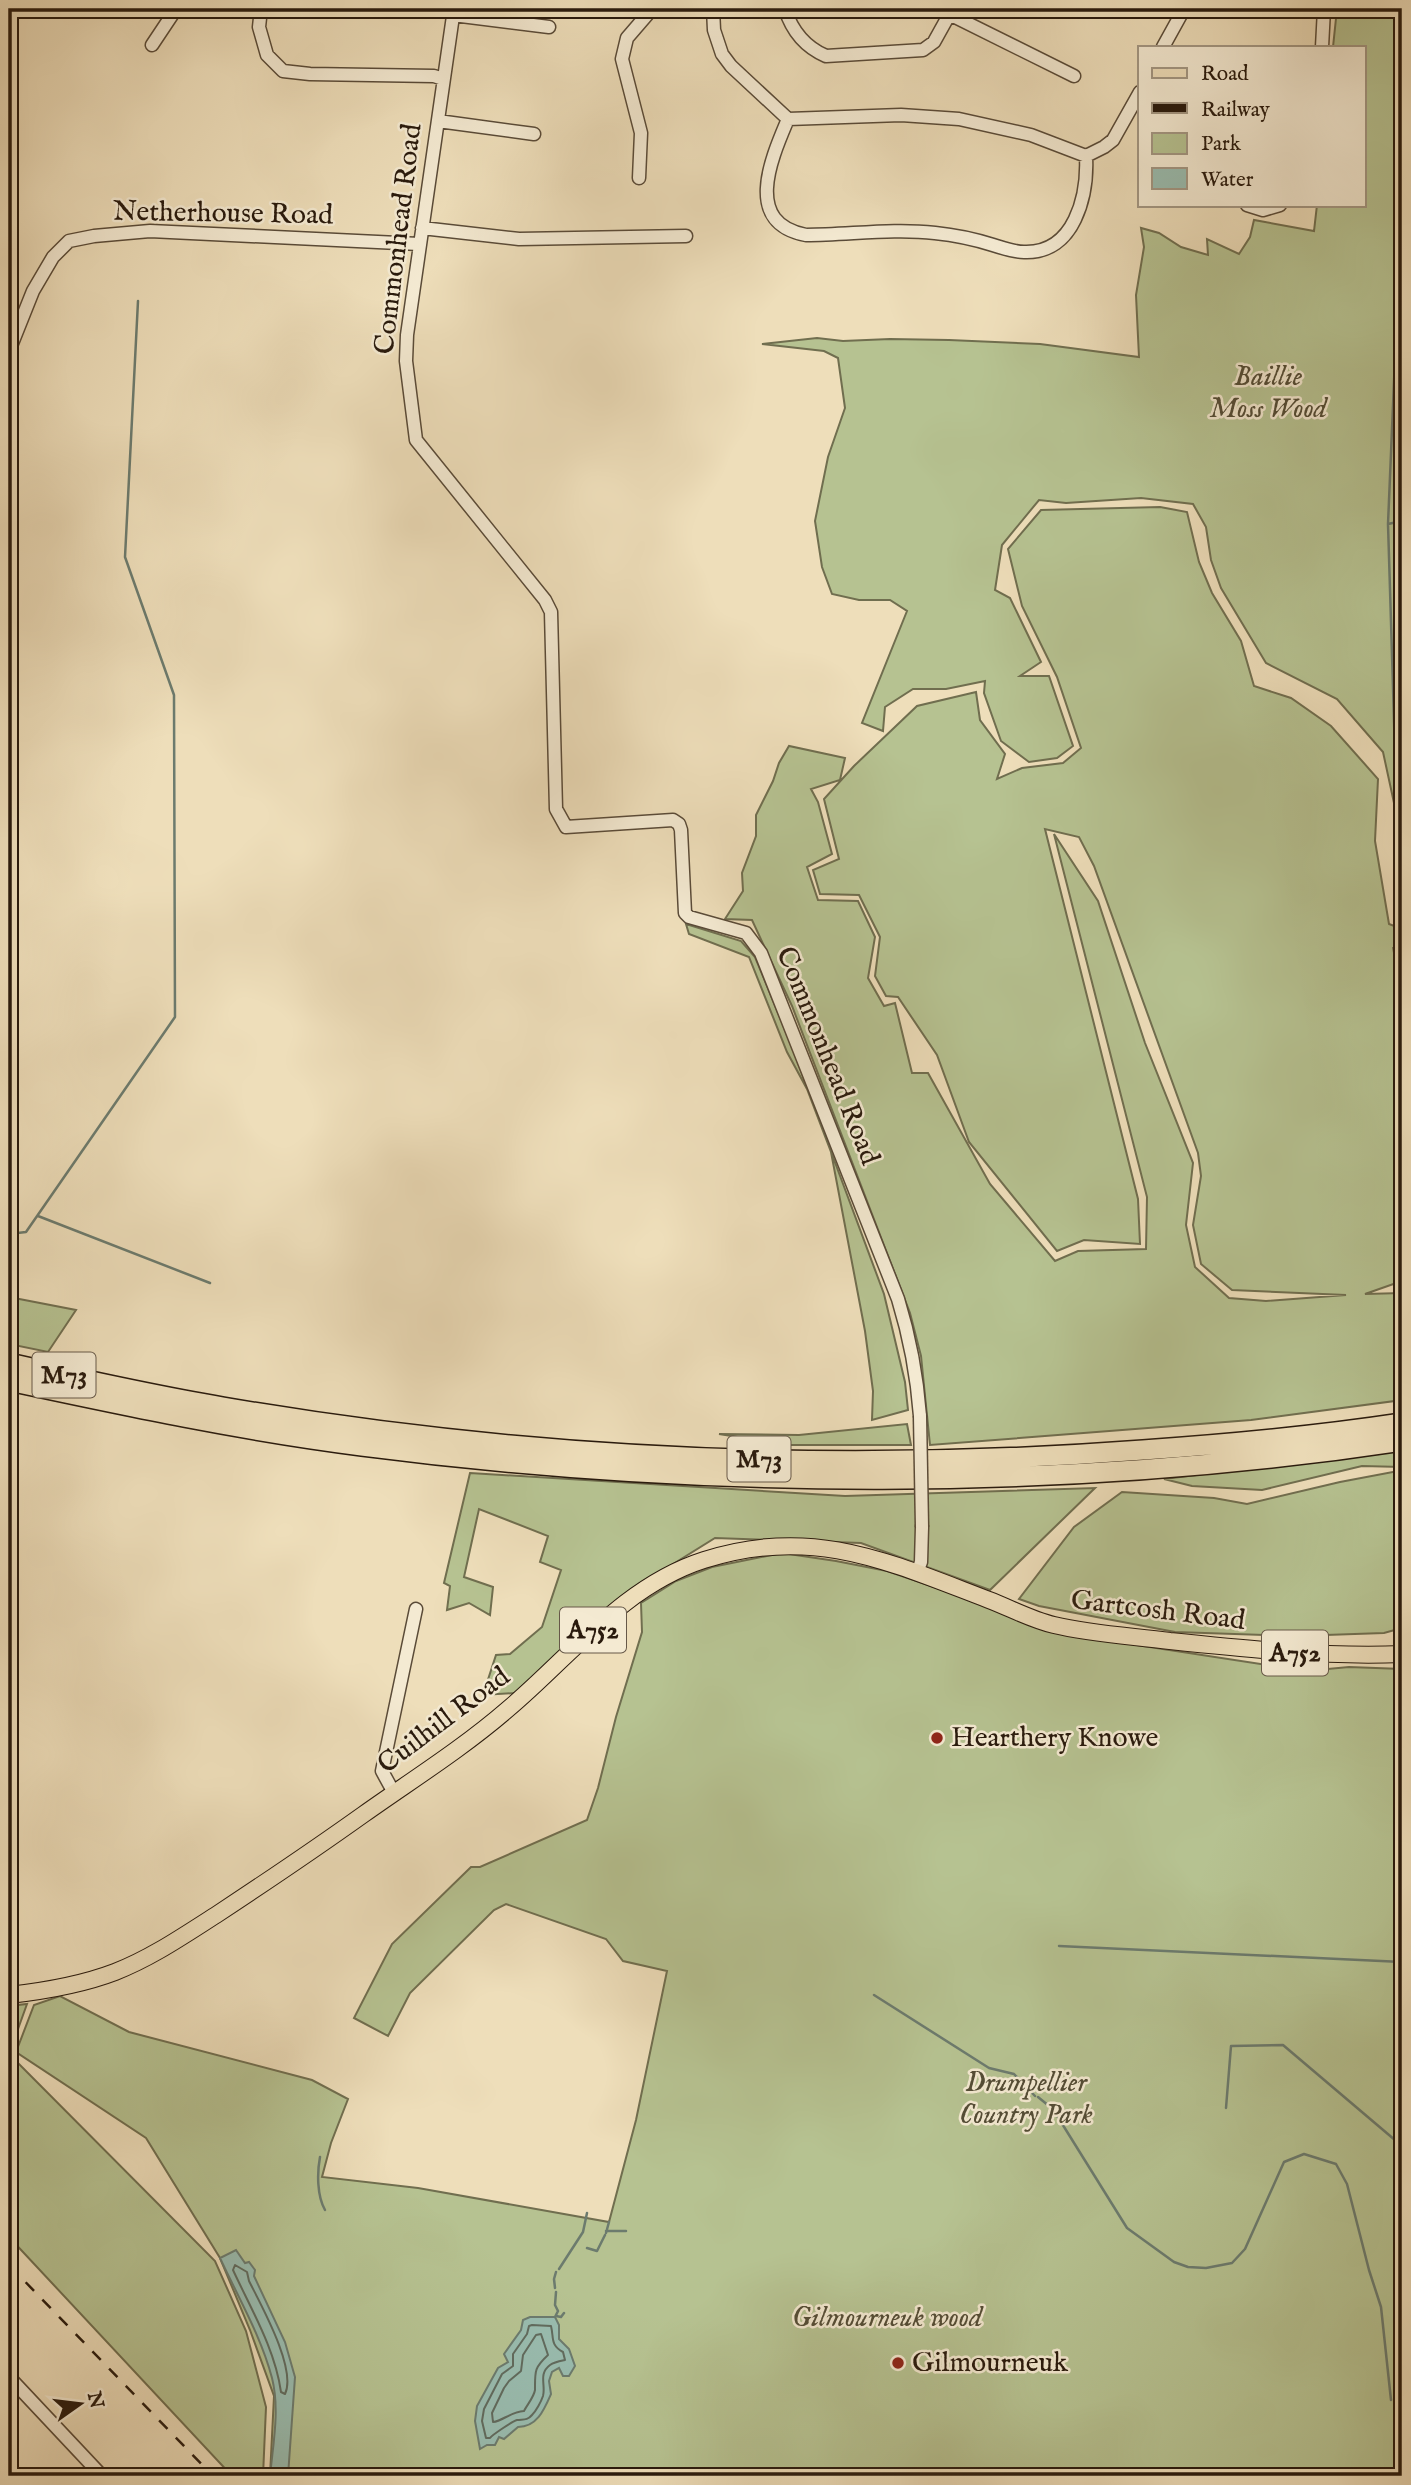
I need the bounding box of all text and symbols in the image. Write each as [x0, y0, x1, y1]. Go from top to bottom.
legend [1138, 46, 1366, 206]
text: Road [1201, 61, 1249, 88]
text: Railway [1201, 97, 1271, 124]
street label: Commonhead Road [367, 122, 431, 356]
text: Park [1201, 131, 1242, 158]
text: Water [1201, 167, 1254, 194]
street label: Netherhouse Road [113, 195, 333, 233]
park label: Baillie Moss Wood [1209, 360, 1329, 427]
street label: Commonhead Road [767, 942, 887, 1170]
road number: M73 [32, 1352, 96, 1398]
road number: M73 [728, 1436, 790, 1482]
street label: Gartcosh Road [1069, 1583, 1247, 1639]
road number: A752 [560, 1608, 626, 1652]
road number: A752 [1262, 1630, 1328, 1676]
street label: Cuilhill Road [371, 1660, 517, 1782]
place label: Hearthery Knowe [951, 1721, 1159, 1756]
marker: Hearthery Knowe [929, 1730, 945, 1746]
park label: Drumpellier Country Park [959, 2066, 1093, 2133]
park label: Gilmourneuk wood [792, 2301, 984, 2336]
place label: Gilmourneuk [912, 2346, 1069, 2381]
marker: Gilmourneuk [890, 2355, 906, 2371]
north arrow [46, 2370, 116, 2440]
text: N [81, 2389, 108, 2412]

